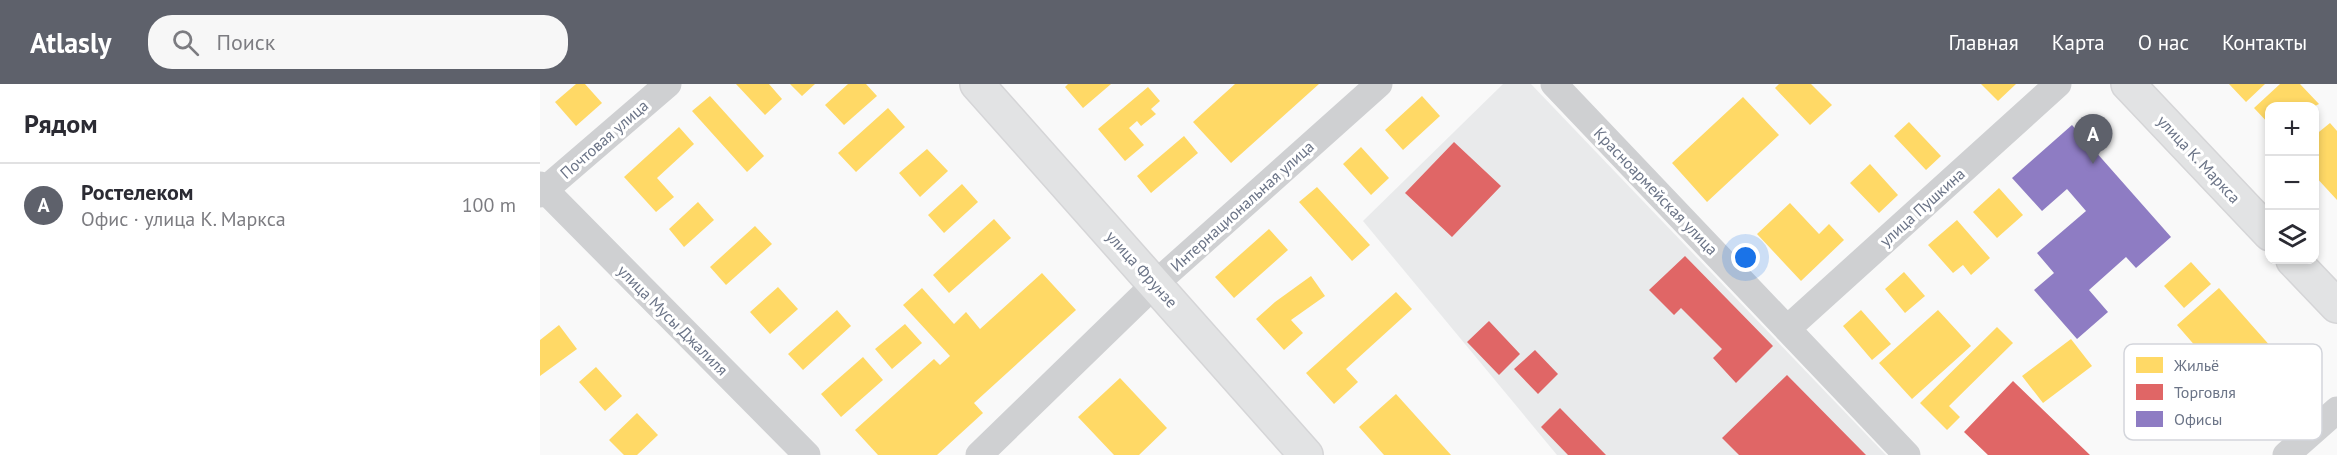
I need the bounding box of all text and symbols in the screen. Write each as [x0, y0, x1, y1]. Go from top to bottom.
search box [148, 15, 568, 69]
text: Atlasly [30, 24, 112, 61]
icon: search [169, 26, 202, 59]
text: Поиск [217, 28, 275, 56]
text: Главная [1948, 29, 2019, 56]
text: Карта [2052, 29, 2105, 56]
text: О нас [2138, 29, 2189, 56]
text: Контакты [2222, 29, 2307, 56]
street label: Почтовая улица [556, 95, 652, 183]
map controls [2265, 102, 2319, 264]
button: + [2265, 102, 2319, 156]
text: Рядом [24, 107, 98, 140]
street label: улица К. Маркса [2153, 111, 2245, 207]
pin: A [2074, 115, 2112, 164]
street label: Красноармейская улица [1590, 123, 1722, 259]
street label: Интернациональная улица [1166, 136, 1318, 276]
button: − [2265, 156, 2319, 210]
street label: улица Пушкина [1875, 164, 1969, 250]
text: Ростелеком [81, 178, 193, 206]
text: A [37, 192, 50, 218]
text: 100 m [462, 192, 516, 218]
text: Офис · улица К. Маркса [81, 206, 286, 232]
button: layers [2265, 210, 2319, 264]
street label: улица Фрунзе [1102, 226, 1182, 312]
your location [1731, 243, 1760, 272]
street label: улица Мусы Джалиля [614, 261, 732, 379]
legend [2124, 344, 2322, 440]
text: Жильё [2173, 355, 2219, 375]
text: Торговля [2174, 382, 2236, 402]
text: Офисы [2174, 409, 2222, 429]

